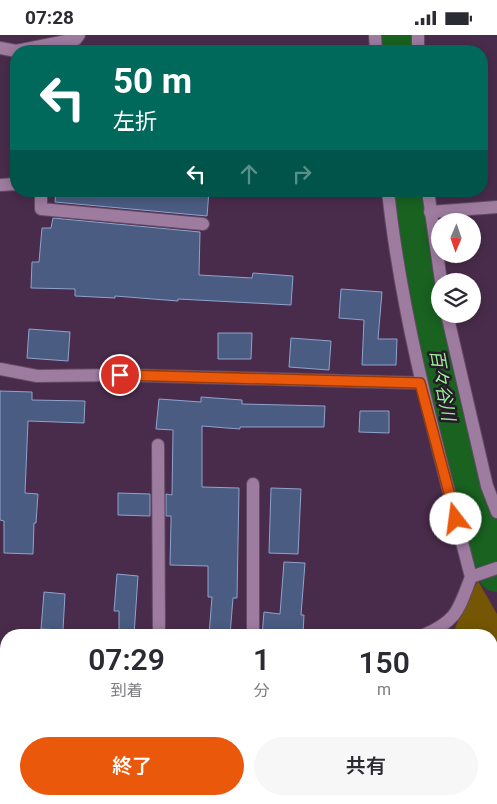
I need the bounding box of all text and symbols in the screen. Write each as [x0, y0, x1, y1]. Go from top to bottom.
text: 07:28 [25, 6, 74, 29]
text: 50 m [113, 61, 192, 102]
icon: left [30, 65, 95, 130]
text: 左折 [113, 109, 157, 134]
icon: left [182, 160, 210, 188]
icon: ahead [235, 160, 263, 188]
icon: right [288, 160, 316, 188]
north arrow [431, 213, 481, 263]
map controls [431, 213, 481, 323]
button: layers [431, 273, 481, 323]
water label: 百々谷川 [426, 348, 460, 424]
pin [99, 354, 141, 396]
icon: arrive [106, 361, 134, 389]
position arrow [429, 492, 481, 544]
text: 07:29 [88, 642, 165, 677]
text: 1 [253, 642, 270, 677]
text: 150 [358, 645, 410, 680]
text: m [377, 680, 391, 699]
text: 到着 [111, 681, 143, 700]
text: 分 [254, 681, 270, 700]
button: 終了 [20, 737, 244, 795]
button: 共有 [254, 737, 478, 795]

